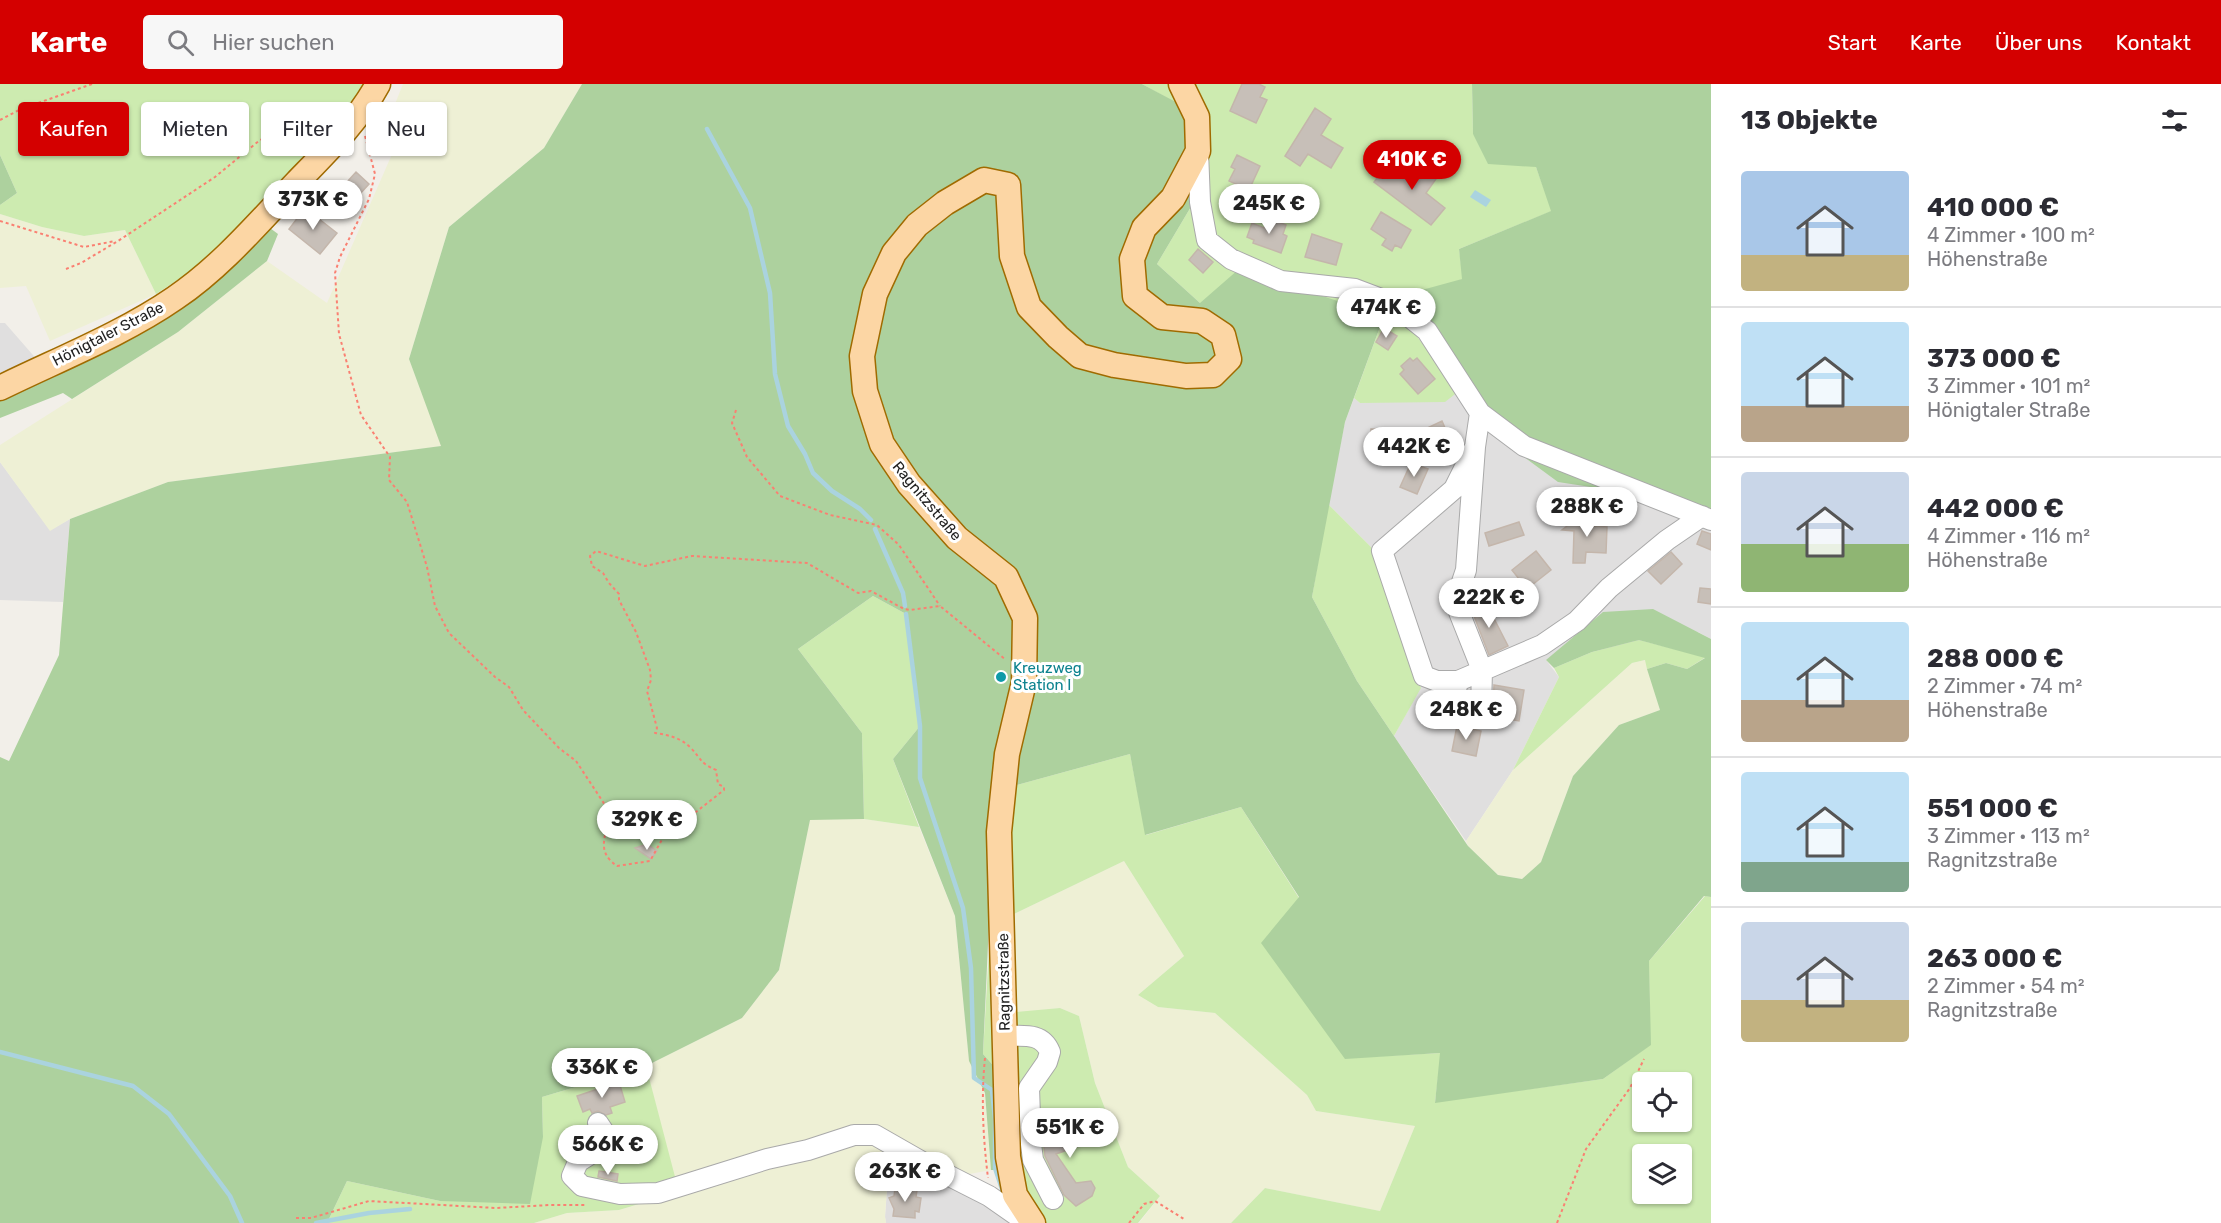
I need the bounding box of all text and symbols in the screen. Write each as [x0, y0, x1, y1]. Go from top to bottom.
search box [143, 15, 563, 69]
text: Karte [30, 26, 107, 59]
icon: search [164, 26, 197, 59]
text: Hier suchen [212, 29, 335, 56]
text: Start [1828, 30, 1877, 55]
text: Karte [1910, 30, 1962, 55]
text: Über uns [1995, 30, 2083, 55]
text: Kontakt [2116, 30, 2191, 55]
chip: Kaufen [18, 102, 129, 156]
chip: Mieten [141, 102, 249, 156]
chip: Filter [261, 102, 354, 156]
chip: Neu [366, 102, 447, 156]
icon: filters [2158, 104, 2191, 137]
text: 13 Objekte [1741, 105, 1878, 136]
pin: 410K € [1363, 140, 1461, 191]
text: 410K € [1377, 147, 1447, 171]
pin: 373K € [264, 180, 362, 231]
pin: 245K € [1220, 184, 1318, 235]
text: 373K € [278, 187, 348, 211]
text: 245K € [1233, 191, 1305, 215]
text: 410 000 € [1927, 192, 2059, 223]
icon: home [1789, 195, 1861, 267]
text: 4 Zimmer · 100 m² [1927, 223, 2095, 247]
text: Höhenstraße [1927, 247, 2048, 271]
pin: 474K € [1337, 288, 1435, 339]
text: 474K € [1351, 295, 1421, 319]
street label: Hönigtaler Straße [49, 298, 167, 370]
text: 373 000 € [1927, 343, 2061, 374]
icon: home [1789, 346, 1861, 418]
text: 3 Zimmer · 101 m² [1927, 374, 2090, 398]
text: Hönigtaler Straße [1927, 398, 2090, 422]
pin: 442K € [1365, 427, 1463, 478]
text: 442K € [1377, 434, 1451, 458]
street label: Ragnitzstraße [889, 458, 965, 544]
pin: 288K € [1538, 487, 1636, 538]
text: 442 000 € [1927, 493, 2064, 524]
text: 288K € [1550, 494, 1624, 518]
icon: home [1789, 496, 1861, 568]
text: 4 Zimmer · 116 m² [1927, 524, 2090, 548]
text: Höhenstraße [1927, 548, 2048, 572]
pin: 222K € [1440, 578, 1538, 629]
text: 222K € [1453, 585, 1525, 609]
text: 288 000 € [1927, 643, 2064, 674]
icon: home [1789, 646, 1861, 718]
place label: Kreuzweg Station I [1013, 659, 1082, 694]
marker: Kreuzweg Station I [994, 670, 1008, 684]
text: 2 Zimmer · 74 m² [1927, 674, 2082, 698]
pin: 248K € [1417, 690, 1515, 741]
text: 248K € [1429, 697, 1503, 721]
text: Höhenstraße [1927, 698, 2048, 722]
text: 551 000 € [1927, 793, 2058, 824]
icon: home [1789, 796, 1861, 868]
pin: 329K € [598, 800, 696, 851]
text: 329K € [611, 807, 683, 831]
text: 3 Zimmer · 113 m² [1927, 824, 2090, 848]
text: Ragnitzstraße [1927, 848, 2058, 872]
street label: Ragnitzstraße [994, 933, 1014, 1031]
text: 263 000 € [1927, 943, 2063, 974]
icon: home [1789, 946, 1861, 1018]
text: 2 Zimmer · 54 m² [1927, 974, 2085, 998]
text: Ragnitzstraße [1927, 998, 2058, 1022]
pin: 336K € [553, 1048, 651, 1099]
text: 336K € [566, 1055, 638, 1079]
map controls [1632, 1072, 1692, 1204]
button: locate [1632, 1072, 1692, 1132]
pin: 551K € [1021, 1108, 1119, 1159]
text: 551K € [1036, 1115, 1104, 1139]
pin: 566K € [559, 1125, 657, 1176]
text: 566K € [572, 1132, 644, 1156]
button: layers [1632, 1144, 1692, 1204]
pin: 263K € [856, 1152, 954, 1203]
text: 263K € [869, 1159, 941, 1183]

